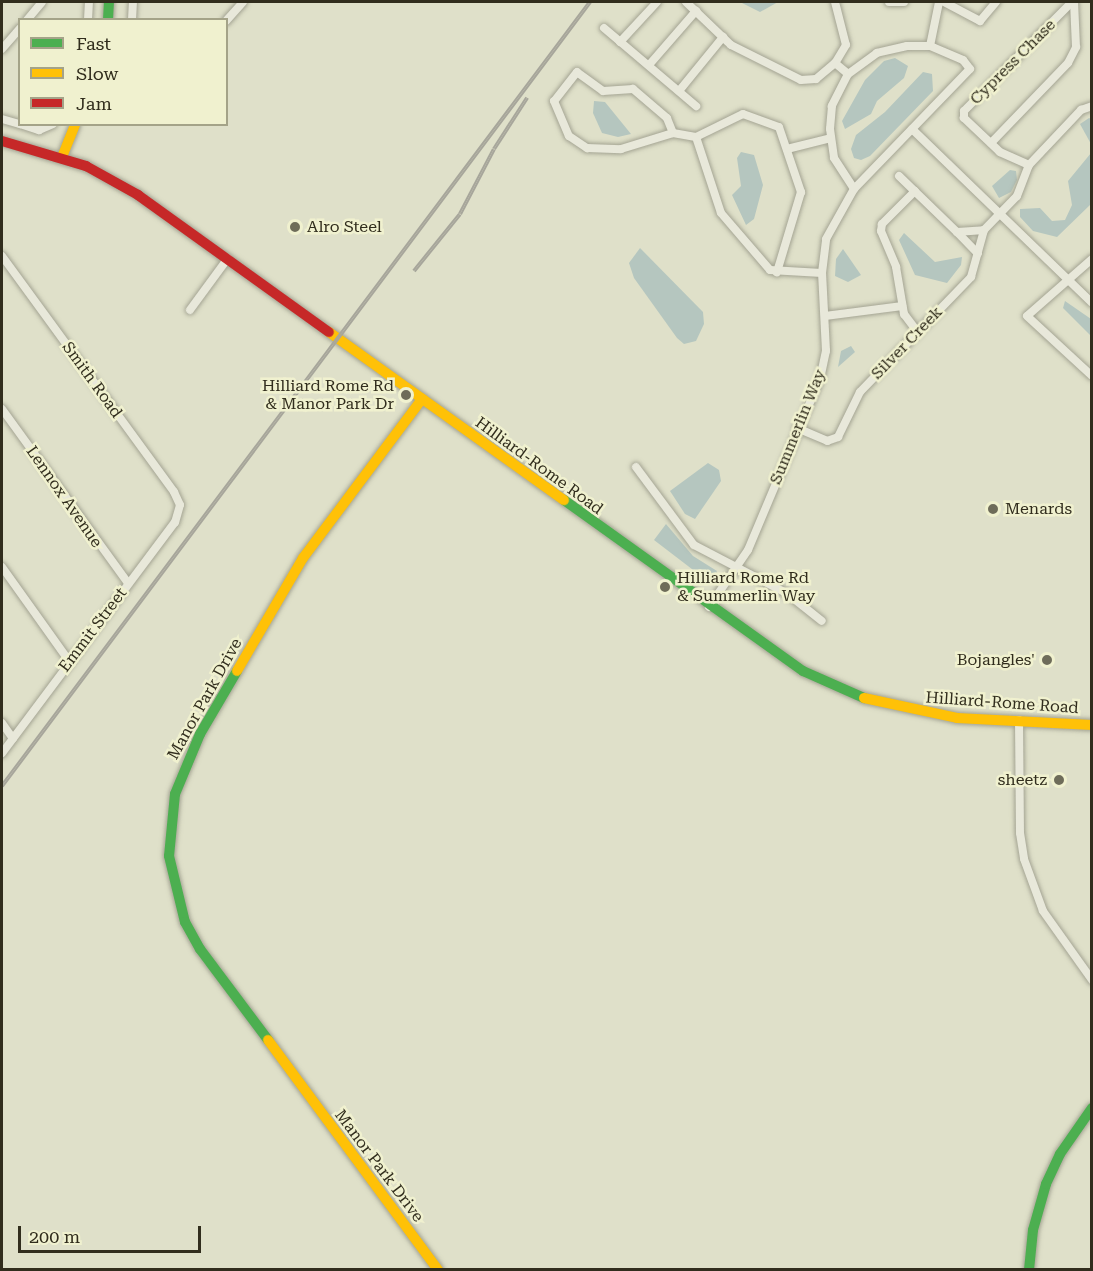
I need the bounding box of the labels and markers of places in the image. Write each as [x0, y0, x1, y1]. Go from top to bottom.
place label: Alro Steel [307, 217, 382, 237]
marker: Alro Steel [288, 220, 302, 234]
place label: Hilliard Rome Rd & Manor Park Dr [262, 376, 394, 414]
marker: Hilliard Rome Rd & Manor Park Dr [399, 388, 413, 402]
place label: Menards [1005, 499, 1072, 519]
marker: Menards [986, 502, 1000, 516]
place label: Hilliard Rome Rd & Summerlin Way [677, 568, 815, 606]
marker: Hilliard Rome Rd & Summerlin Way [658, 580, 672, 594]
place label: Bojangles' [957, 650, 1035, 670]
marker: Bojangles' [1040, 653, 1054, 667]
place label: sheetz [998, 770, 1047, 790]
marker: sheetz [1052, 773, 1066, 787]

